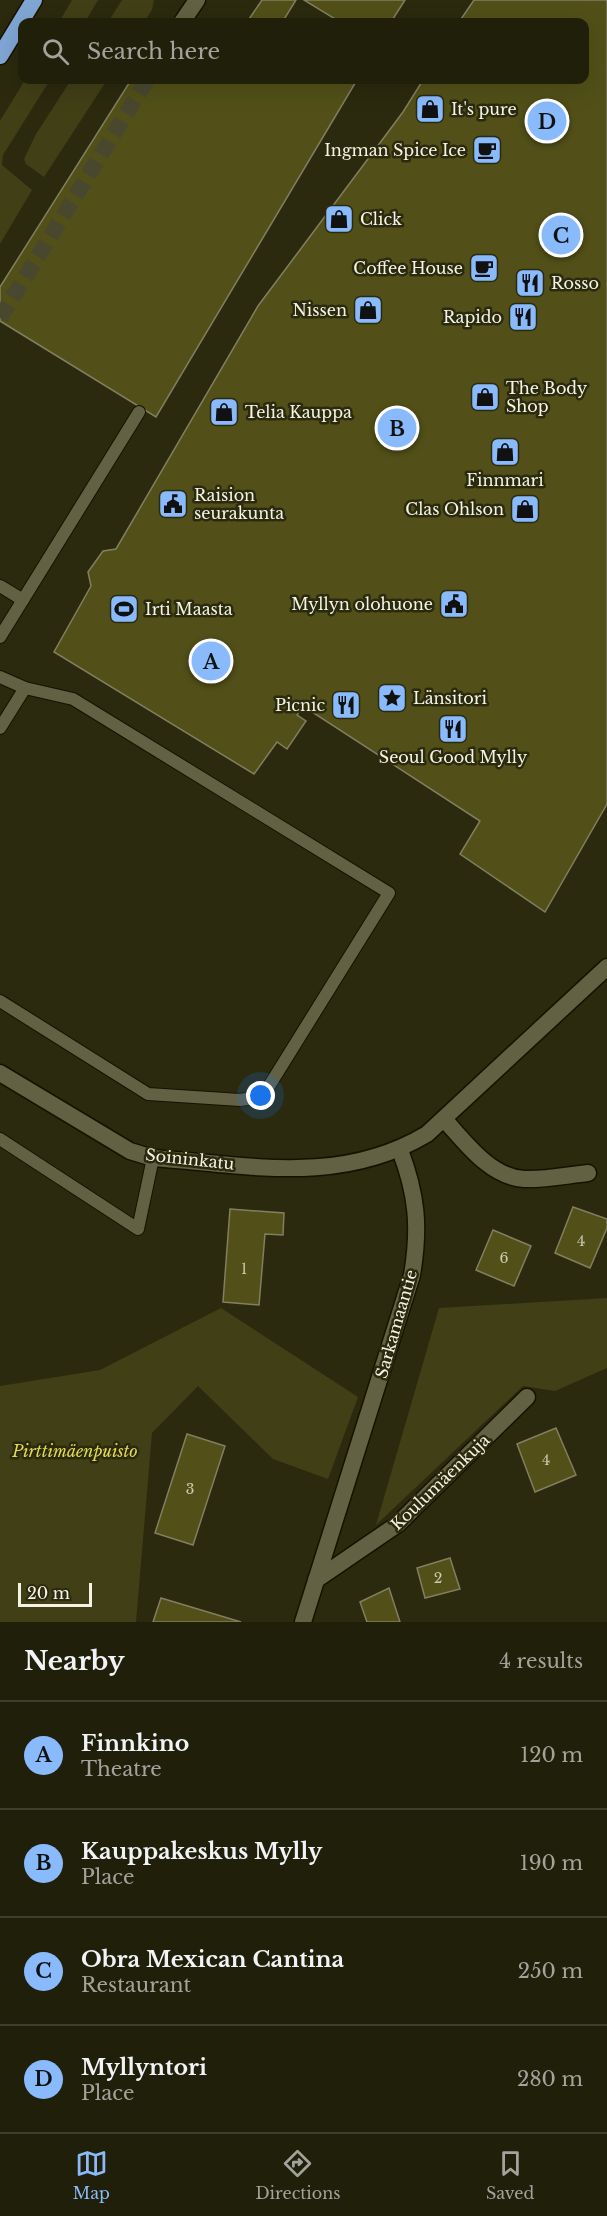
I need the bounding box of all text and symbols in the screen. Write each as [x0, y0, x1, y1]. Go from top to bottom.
search box [18, 18, 589, 84]
icon: search [39, 35, 72, 68]
text: Search here [87, 38, 220, 65]
shop icon: It's pure [414, 93, 446, 125]
pin: D [528, 98, 566, 144]
place label: It's pure [451, 99, 517, 119]
cafe icon: Ingman Spice Ice [471, 134, 503, 166]
place label: Ingman Spice Ice [324, 140, 466, 160]
shop icon: Click [323, 203, 355, 235]
place label: Click [360, 209, 402, 229]
pin: C [542, 212, 580, 258]
cafe icon: Coffee House [468, 252, 500, 284]
place label: Coffee House [353, 258, 463, 278]
restaurant icon: Rosso [514, 267, 546, 299]
place label: Rosso [551, 273, 599, 293]
shop icon: Nissen [352, 294, 384, 326]
place label: Nissen [293, 300, 347, 320]
restaurant icon: Rapido [507, 301, 539, 333]
place label: Rapido [443, 307, 502, 327]
place label: The Body Shop [506, 378, 588, 416]
shop icon: The Body Shop [469, 381, 501, 413]
shop icon: Telia Kauppa [208, 396, 240, 428]
place label: Telia Kauppa [245, 402, 352, 422]
pin: B [378, 406, 416, 450]
shop icon: Finnmari [489, 436, 521, 468]
place label: Finnmari [466, 470, 544, 490]
place label: Raision seurakunta [194, 485, 284, 523]
public building icon: Raision seurakunta [157, 488, 189, 520]
shop icon: Clas Ohlson [509, 493, 541, 525]
place label: Clas Ohlson [405, 499, 504, 519]
public building icon: Myllyn olohuone [438, 588, 470, 620]
sports icon: Irti Maasta [108, 593, 140, 625]
place label: Myllyn olohuone [291, 594, 433, 614]
place label: Irti Maasta [145, 599, 233, 619]
pin: A [192, 638, 230, 684]
place icon: Länsitori [376, 682, 408, 714]
place label: Länsitori [413, 688, 487, 708]
restaurant icon: Picnic [330, 689, 362, 721]
place label: Picnic [275, 695, 325, 715]
restaurant icon: Seoul Good Mylly [437, 713, 469, 745]
place label: Seoul Good Mylly [379, 747, 528, 767]
your location [246, 1081, 275, 1110]
street label: Soininkatu [145, 1144, 236, 1174]
house number: 4 [577, 1232, 585, 1250]
house number: 6 [499, 1249, 509, 1267]
house number: 1 [241, 1260, 247, 1278]
street label: Sarkamaantie [371, 1267, 421, 1381]
street label: Koulumäenkuja [386, 1430, 494, 1534]
park label: Pirttimäenpuisto [11, 1441, 138, 1461]
house number: 4 [542, 1451, 550, 1469]
house number: 3 [186, 1480, 194, 1498]
house number: 2 [434, 1569, 442, 1587]
scale bar [18, 1580, 92, 1608]
text: 20 m [27, 1583, 70, 1603]
text: Nearby [24, 1645, 125, 1677]
text: 4 results [499, 1649, 583, 1673]
text: Finnkino [81, 1730, 189, 1757]
text: A [35, 1743, 52, 1767]
text: 120 m [520, 1743, 583, 1767]
text: Theatre [81, 1757, 162, 1781]
text: Kauppakeskus Mylly [81, 1838, 322, 1865]
text: B [36, 1851, 51, 1875]
text: 190 m [520, 1851, 583, 1875]
text: Place [81, 1865, 135, 1889]
text: Obra Mexican Cantina [81, 1946, 344, 1973]
text: C [35, 1959, 52, 1983]
text: 250 m [518, 1959, 583, 1983]
text: Restaurant [81, 1973, 191, 1997]
text: Myllyntori [81, 2054, 207, 2081]
text: D [34, 2067, 53, 2091]
text: 280 m [517, 2067, 583, 2091]
text: Place [81, 2081, 135, 2105]
tab: Map [73, 2147, 110, 2203]
tab: Directions [255, 2147, 340, 2203]
tab: Saved [486, 2147, 534, 2203]

